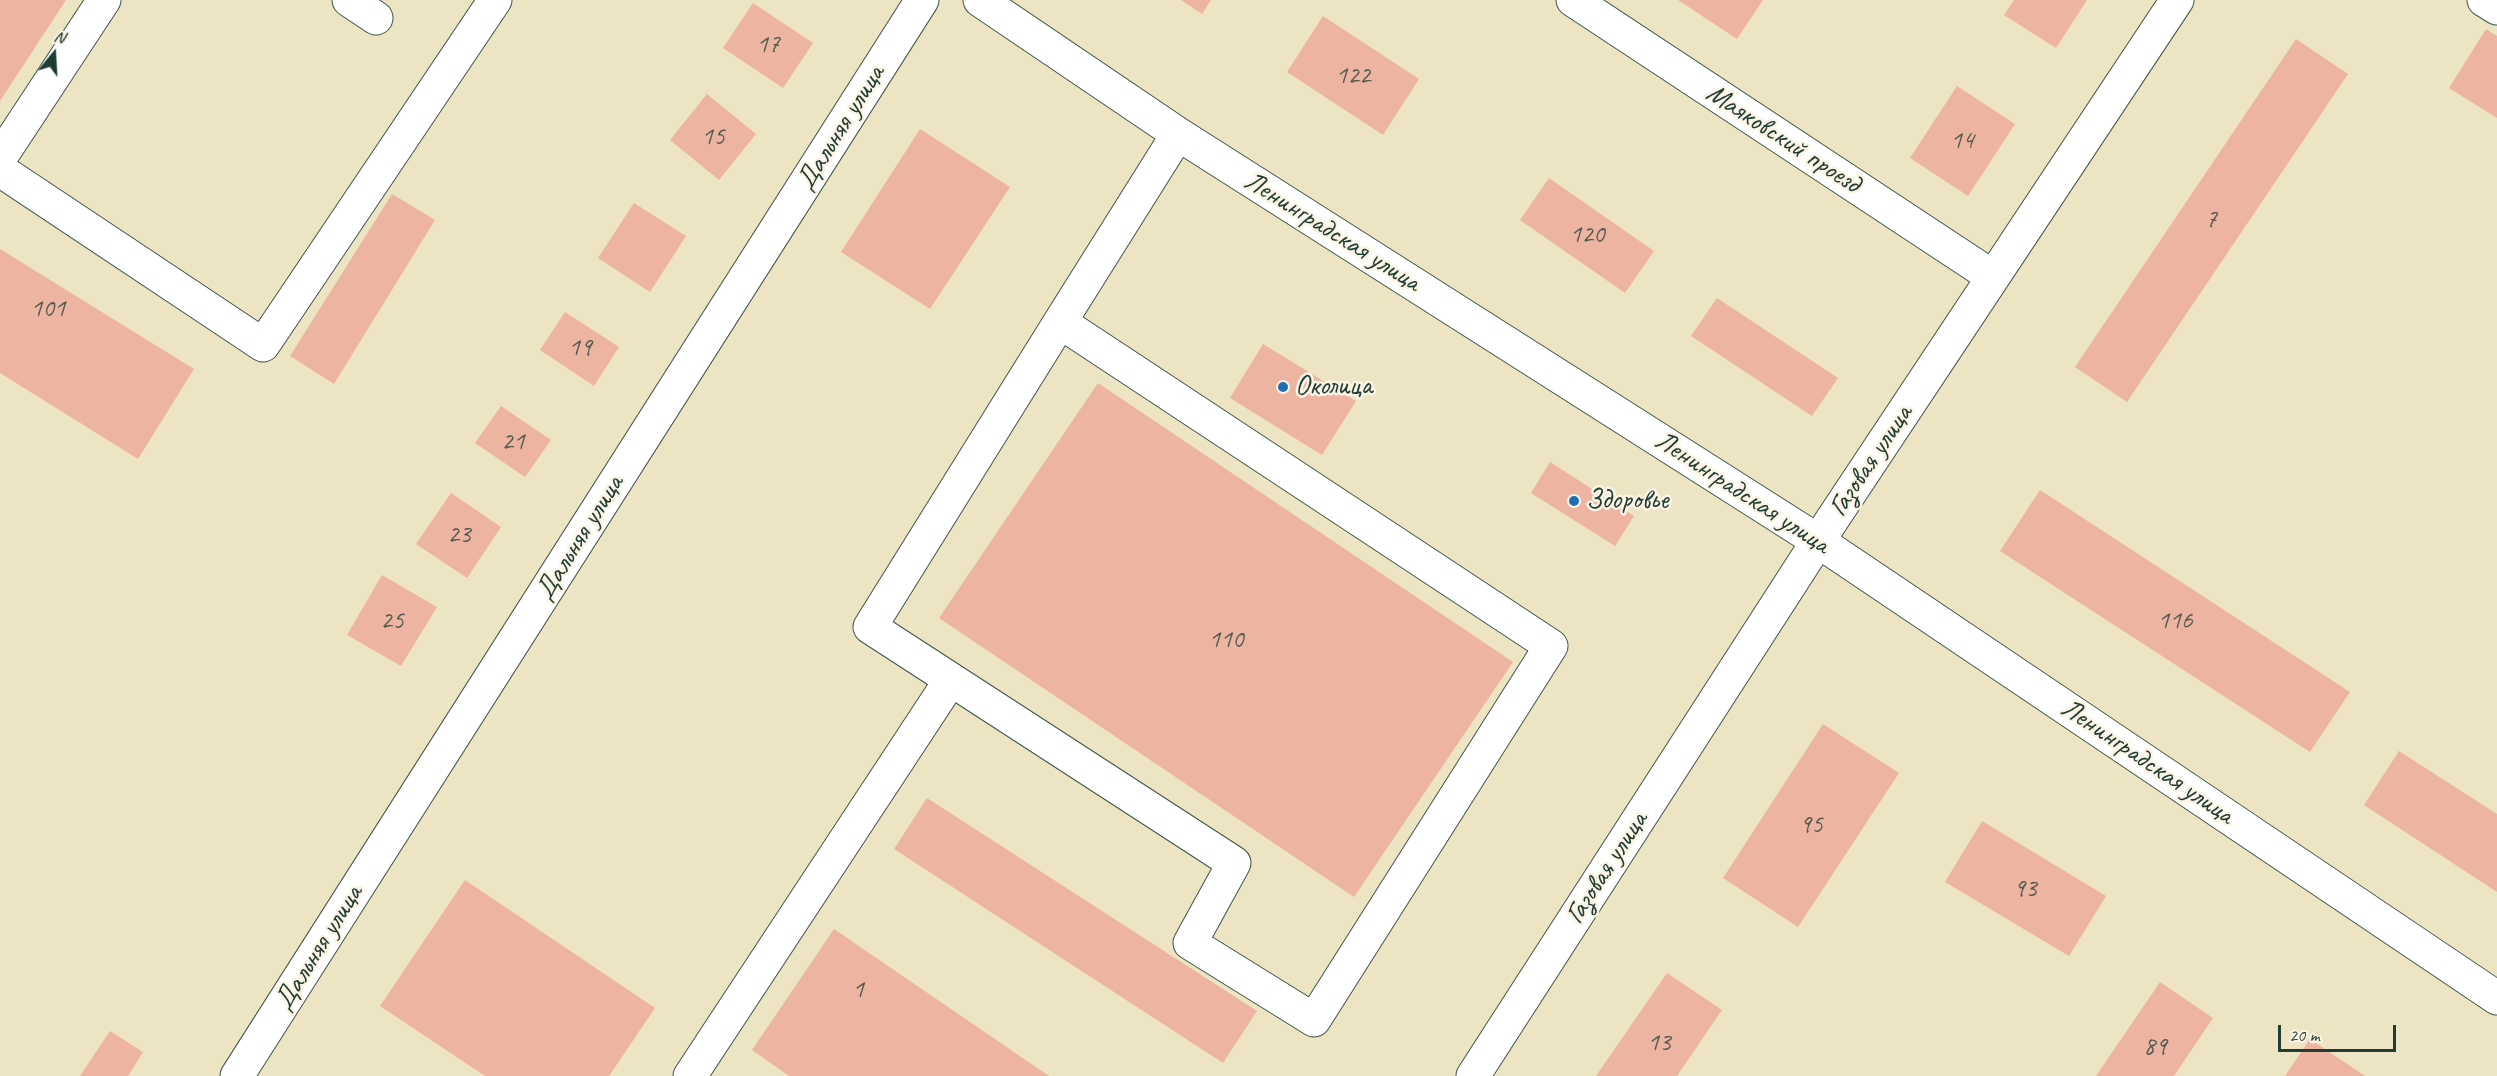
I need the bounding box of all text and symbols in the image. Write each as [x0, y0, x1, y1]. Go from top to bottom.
north arrow [24, 24, 84, 84]
text: N [52, 26, 67, 48]
house number: 17 [756, 29, 780, 61]
street label: Дальняя улица [789, 59, 893, 197]
house number: 122 [1335, 60, 1371, 92]
street label: Маяковский проезд [1700, 77, 1866, 201]
house number: 15 [701, 121, 725, 153]
house number: 14 [1950, 125, 1974, 157]
street label: Ленинградская улица [1238, 164, 1426, 300]
house number: 7 [2205, 204, 2217, 236]
house number: 120 [1569, 219, 1605, 251]
house number: 101 [30, 293, 66, 325]
house number: 19 [568, 332, 592, 364]
place label: Околица [1295, 370, 1372, 404]
marker: Околица [1276, 380, 1290, 394]
street label: Газовая улица [1822, 399, 1920, 523]
street label: Ленинградская улица [1648, 424, 1836, 562]
house number: 21 [501, 426, 525, 458]
street label: Дальняя улица [528, 469, 632, 607]
place label: Здоровье [1586, 484, 1668, 518]
marker: Здоровье [1567, 494, 1581, 508]
house number: 23 [447, 519, 471, 551]
house number: 25 [380, 605, 404, 637]
house number: 116 [2157, 605, 2193, 637]
house number: 110 [1208, 624, 1244, 656]
street label: Ленинградская улица [2054, 692, 2240, 832]
street label: Газовая улица [1558, 806, 1656, 930]
house number: 95 [1799, 809, 1823, 841]
house number: 93 [2013, 873, 2037, 905]
street label: Дальняя улица [267, 879, 371, 1017]
house number: 1 [852, 974, 864, 1006]
scale bar [2281, 1013, 2400, 1051]
text: 20 m [2289, 1024, 2320, 1046]
house number: 13 [1647, 1027, 1671, 1059]
house number: 89 [2143, 1031, 2167, 1063]

